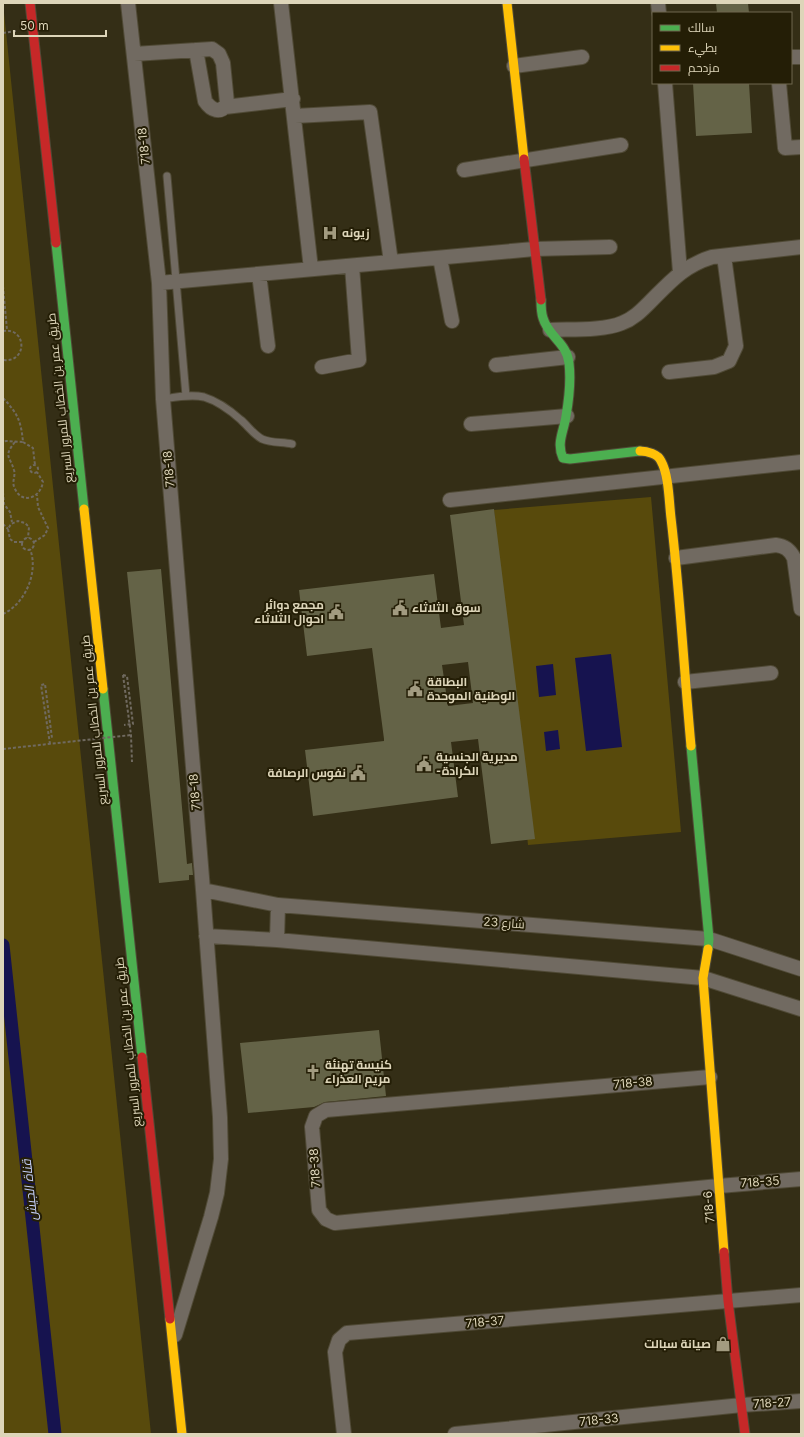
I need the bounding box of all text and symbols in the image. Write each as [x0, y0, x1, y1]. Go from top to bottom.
scale bar [14, 12, 106, 38]
legend [652, 12, 792, 84]
text: 50 m [20, 18, 49, 33]
text: سالك [688, 20, 715, 35]
text: بطيء [688, 40, 717, 58]
text: مزدحم [688, 60, 720, 76]
street label: 718-18 [134, 127, 153, 165]
hospital icon: زيونه [321, 224, 339, 242]
place label: زيونه [342, 225, 370, 241]
street label: طريق عمر بن الخطاب للمرور السريع [43, 312, 77, 484]
street label: 718-18 [159, 450, 178, 488]
place label: مجمع دوائر احوال الثلاثاء [254, 597, 324, 627]
public building icon: سوق الثلاثاء [391, 599, 409, 617]
place label: سوق الثلاثاء [412, 600, 481, 616]
public building icon: مجمع دوائر احوال الثلاثاء [327, 603, 345, 621]
street label: طريق عمر بن الخطاب للمرور السريع [77, 634, 111, 806]
place label: البطاقة الوطنية الموحدة [427, 674, 515, 704]
public building icon: البطاقة الوطنية الموحدة [406, 680, 424, 698]
place label: مديرية الجنسية -الكرادة [436, 749, 518, 779]
public building icon: مديرية الجنسية -الكرادة [415, 755, 433, 773]
public building icon: نفوس الرصافة [349, 764, 367, 782]
place label: نفوس الرصافة [268, 765, 346, 781]
street label: 718-18 [185, 773, 204, 811]
street label: شارع 23 [483, 914, 525, 932]
street label: طريق عمر بن الخطاب للمرور السريع [111, 956, 145, 1128]
place label: كنيسة تهنئة مريم العذراء [325, 1057, 392, 1087]
church icon: كنيسة تهنئة مريم العذراء [304, 1063, 322, 1081]
street label: 718-38 [613, 1073, 653, 1092]
street label: 718-38 [306, 1148, 323, 1188]
water label: قناة الجيش [18, 1157, 41, 1222]
street label: 718-35 [740, 1173, 780, 1190]
street label: 718-6 [700, 1190, 717, 1224]
street label: 718-37 [465, 1312, 505, 1331]
shop icon: صيانة سبالت [714, 1335, 732, 1353]
place label: صيانة سبالت [644, 1336, 711, 1351]
street label: 718-27 [752, 1394, 792, 1411]
street label: 718-33 [579, 1410, 619, 1429]

